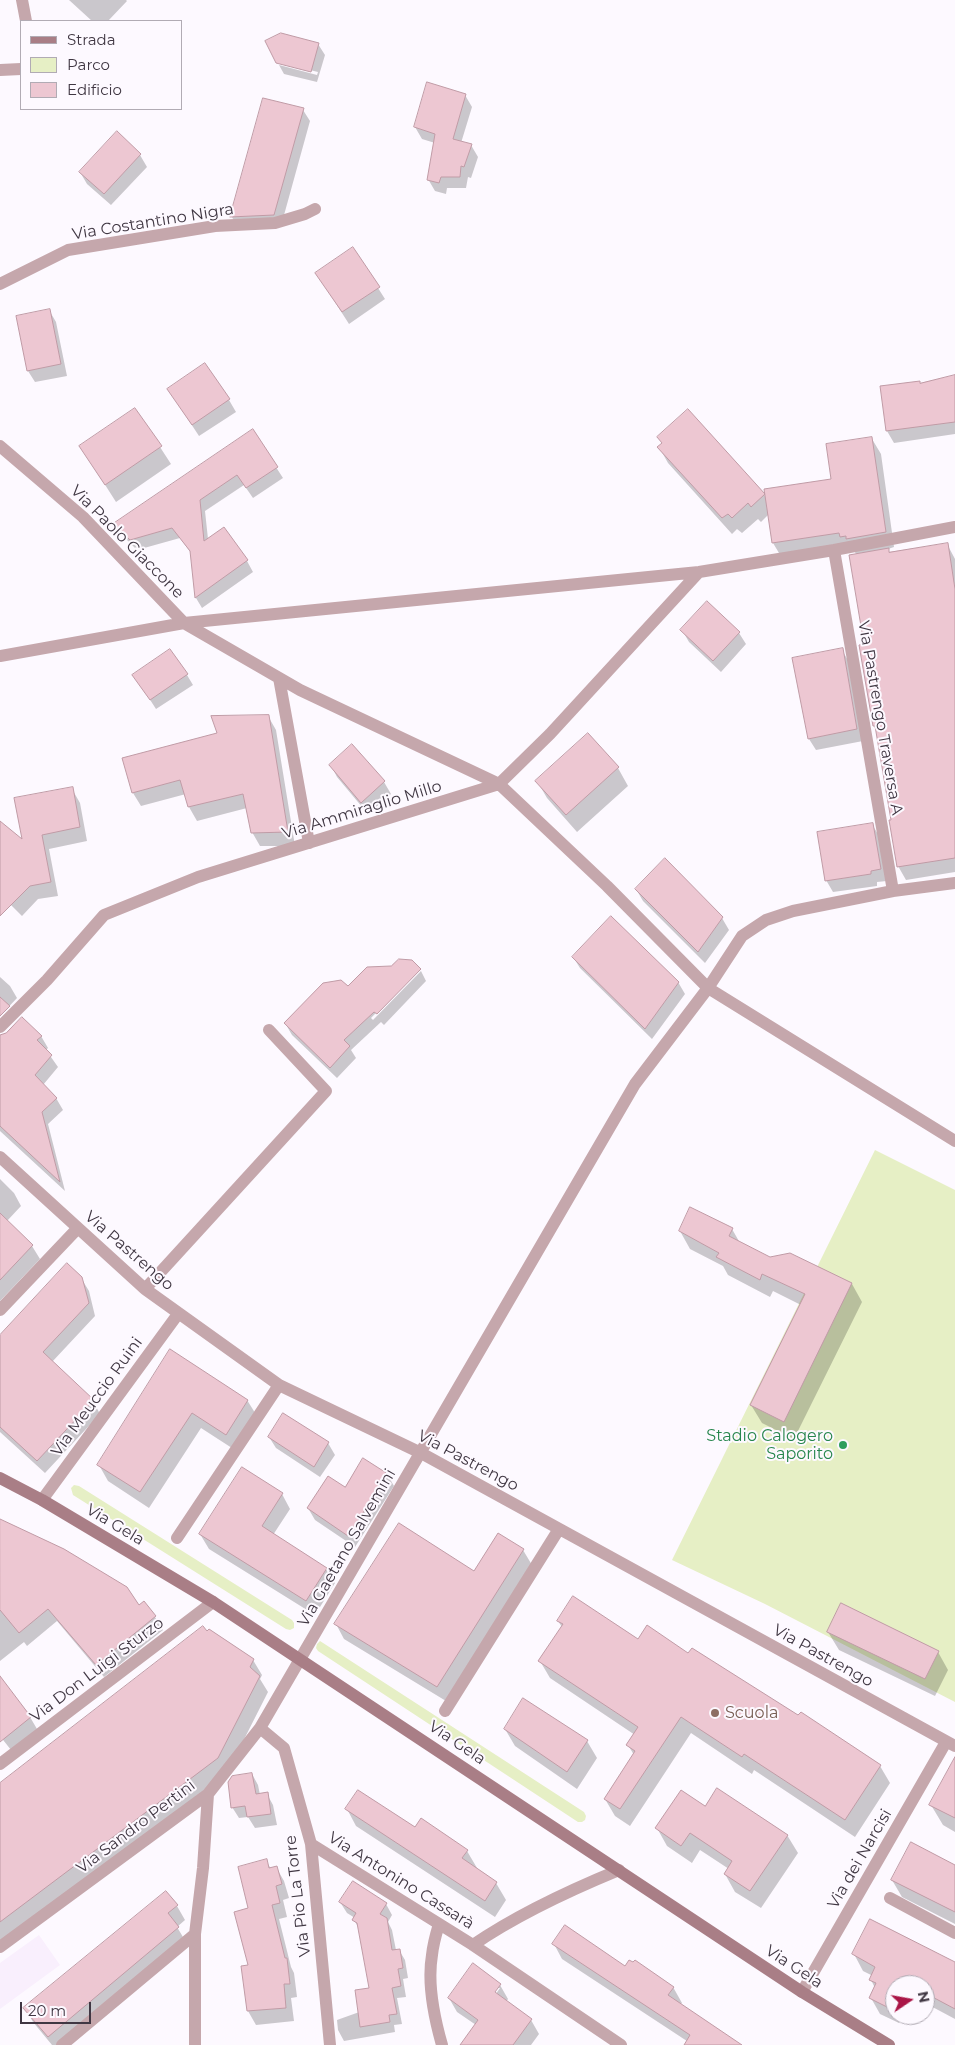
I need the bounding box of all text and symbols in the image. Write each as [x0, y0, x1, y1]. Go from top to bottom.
legend [20, 20, 182, 110]
text: Strada [67, 30, 116, 49]
text: Parco [67, 55, 110, 74]
text: Edificio [67, 80, 122, 99]
street label: Via Costantino Nigra [71, 200, 235, 244]
street label: Via Paolo Giaccone [66, 481, 188, 603]
street label: Via Pastrengo Traversa A [853, 619, 907, 817]
street label: Via Ammiraglio Millo [280, 777, 444, 843]
street label: Via Pastrengo [81, 1207, 177, 1295]
street label: Via Meuccio Ruini [47, 1334, 147, 1460]
street label: Via Pastrengo [414, 1426, 522, 1496]
place label: Stadio Calogero Saporito [706, 1426, 833, 1464]
marker: Stadio Calogero Saporito [837, 1439, 849, 1451]
street label: Via Gaetano Salvemini [294, 1466, 400, 1630]
street label: Via Gela [82, 1500, 148, 1550]
street label: Via Don Luigi Sturzo [26, 1613, 168, 1727]
street label: Via Pastrengo [770, 1621, 876, 1691]
place label: Scuola [725, 1703, 778, 1723]
marker: Scuola [709, 1707, 721, 1719]
street label: Via Gela [425, 1717, 489, 1769]
street label: Via Sandro Pertini [73, 1776, 199, 1878]
street label: Via dei Narcisi [824, 1806, 896, 1912]
street label: Via Antonino Cassarà [324, 1828, 478, 1934]
street label: Via Pio La Torre [281, 1834, 315, 1958]
street label: Via Gela [762, 1941, 826, 1993]
north arrow [885, 1975, 935, 2025]
text: N [914, 1990, 934, 2004]
scale bar [22, 1992, 94, 2024]
text: 20 m [28, 2001, 66, 2020]

